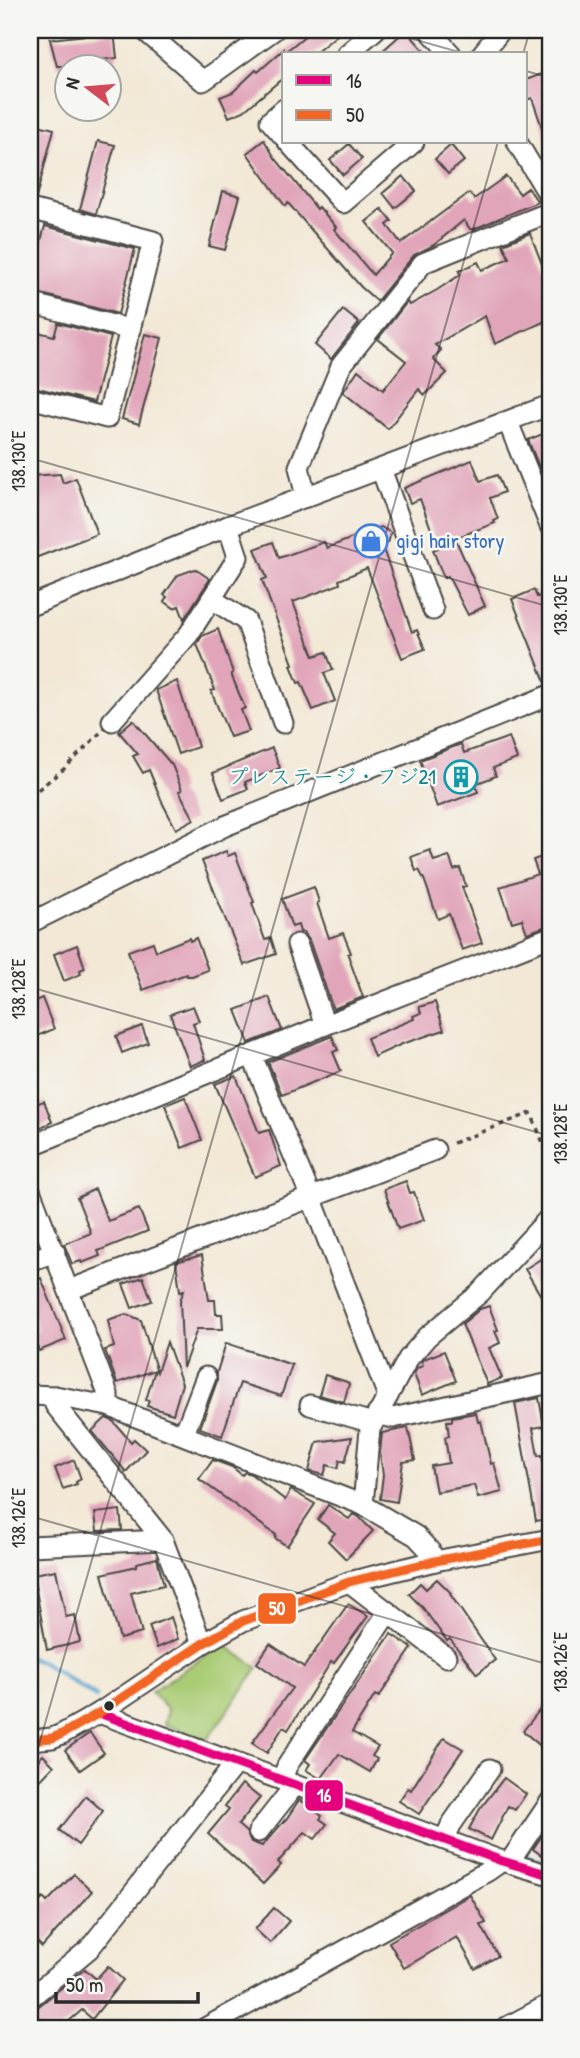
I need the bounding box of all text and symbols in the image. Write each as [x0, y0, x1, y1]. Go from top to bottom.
north arrow [52, 52, 122, 122]
legend [282, 52, 528, 144]
text: 16 [346, 66, 362, 95]
text: N [58, 75, 86, 92]
text: 50 [346, 100, 364, 129]
text: 138.130°E [6, 430, 31, 492]
shop icon: gigi hair story [352, 522, 390, 560]
place label: gigi hair story [396, 526, 504, 555]
text: 138.130°E [548, 574, 573, 636]
building icon: プレステージ・フジ21 [442, 758, 480, 796]
place label: プレステージ・フジ21 [228, 762, 436, 791]
text: 138.128°E [6, 958, 31, 1020]
text: 138.128°E [548, 1103, 573, 1165]
text: 138.126°E [6, 1488, 31, 1548]
line badge: 50 [257, 1592, 297, 1625]
text: 50 [269, 1595, 286, 1621]
text: 138.126°E [548, 1632, 573, 1692]
unlabelled marker [102, 1699, 116, 1713]
line badge: 16 [304, 1779, 344, 1812]
text: 16 [317, 1782, 332, 1808]
scale bar [56, 1960, 198, 2004]
text: 50 m [66, 1970, 103, 1999]

